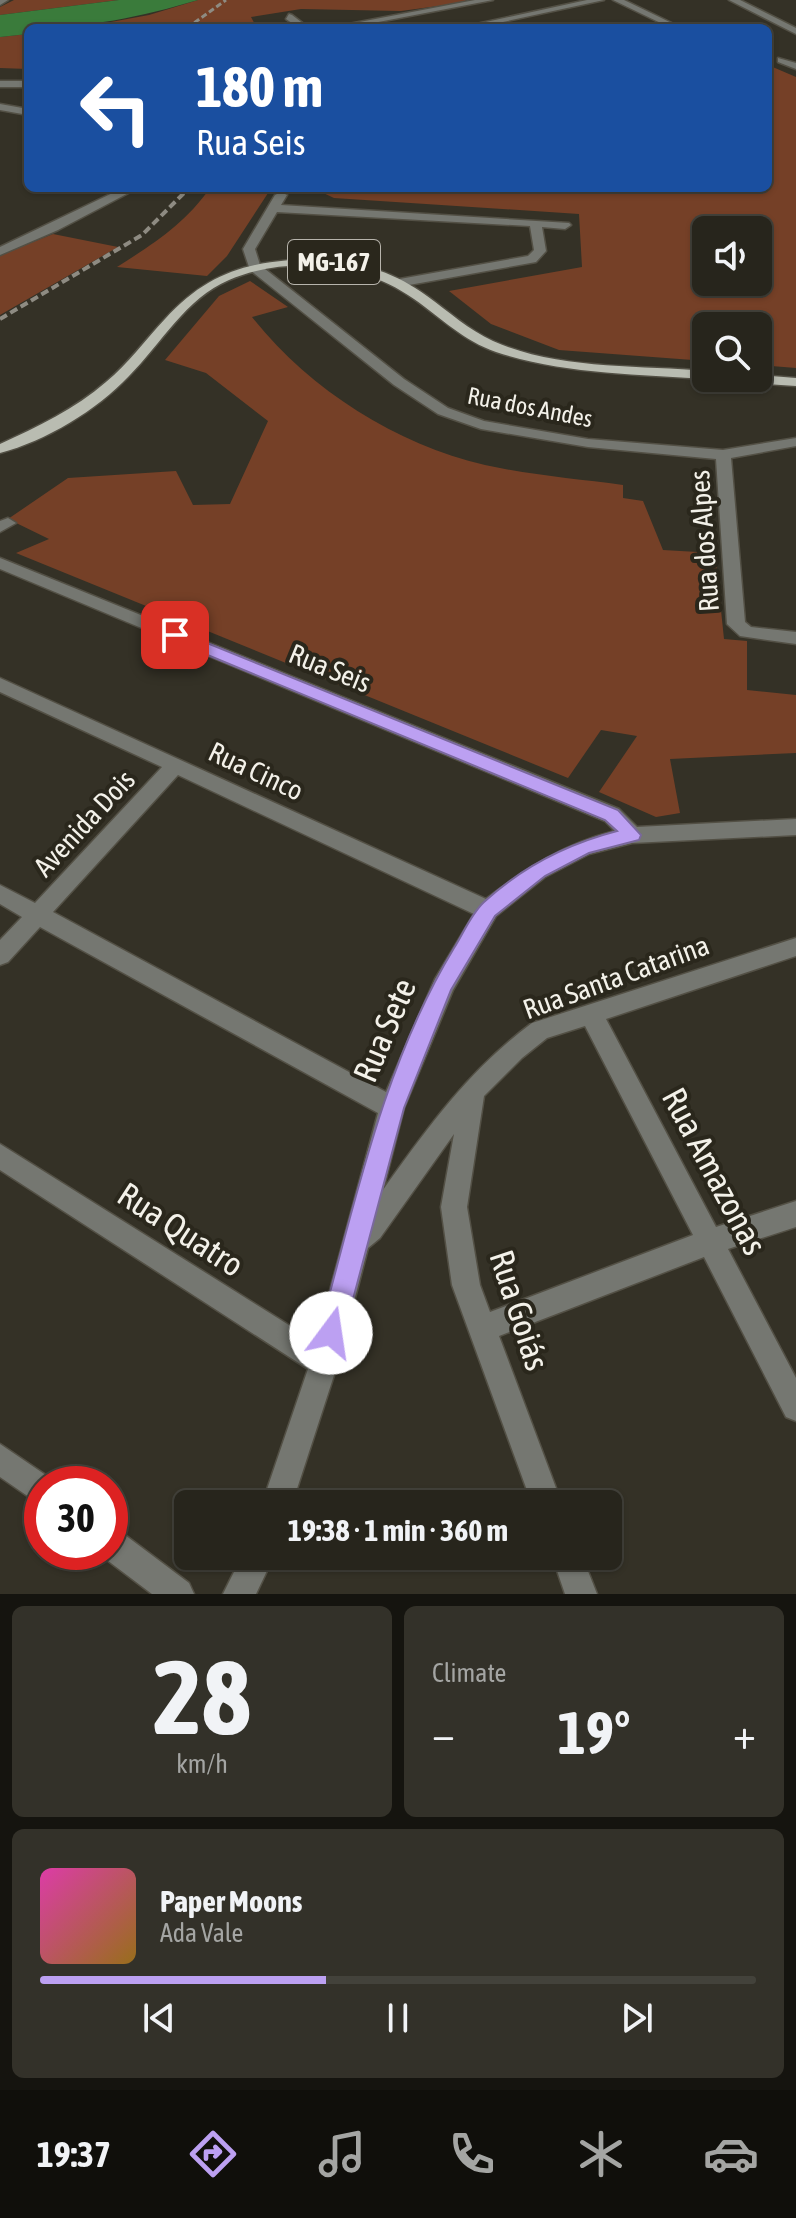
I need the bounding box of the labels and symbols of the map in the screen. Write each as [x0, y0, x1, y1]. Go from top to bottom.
road number: MG-167 [288, 240, 380, 284]
street label: Rua dos Andes [465, 382, 595, 432]
street label: Rua dos Alpes [683, 469, 725, 613]
pin [141, 601, 209, 669]
street label: Rua Seis [285, 637, 375, 699]
street label: Rua Cinco [204, 735, 308, 807]
street label: Avenida Dois [27, 763, 141, 883]
street label: Rua Santa Catarina [519, 929, 713, 1025]
street label: Rua Sete [345, 972, 423, 1088]
street label: Rua Amazonas [655, 1081, 775, 1261]
street label: Rua Quatro [111, 1174, 251, 1284]
street label: Rua Goiás [482, 1245, 558, 1375]
position arrow [289, 1291, 373, 1375]
speed limit sign: 30 [24, 1466, 128, 1570]

